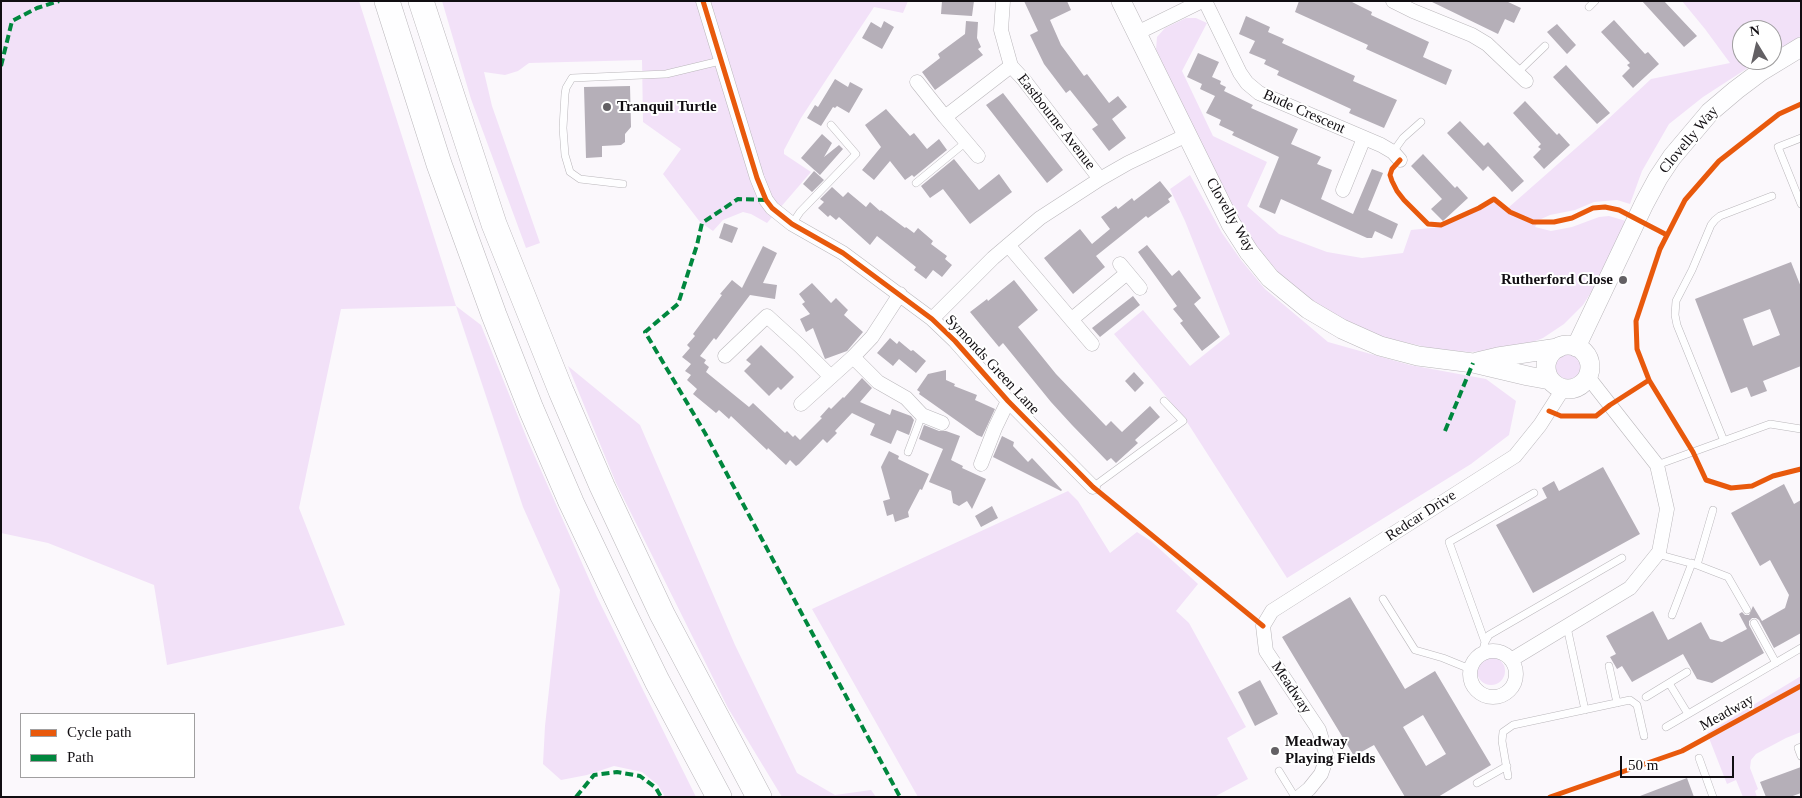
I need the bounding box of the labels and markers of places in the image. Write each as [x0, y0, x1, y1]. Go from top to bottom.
place label: Tranquil Turtle [617, 98, 717, 116]
marker: Tranquil Turtle [601, 101, 613, 113]
place label: Rutherford Close [1501, 271, 1613, 289]
marker: Rutherford Close [1617, 274, 1629, 286]
place label: Meadway Playing Fields [1285, 733, 1375, 768]
marker: Meadway Playing Fields [1269, 745, 1281, 757]

